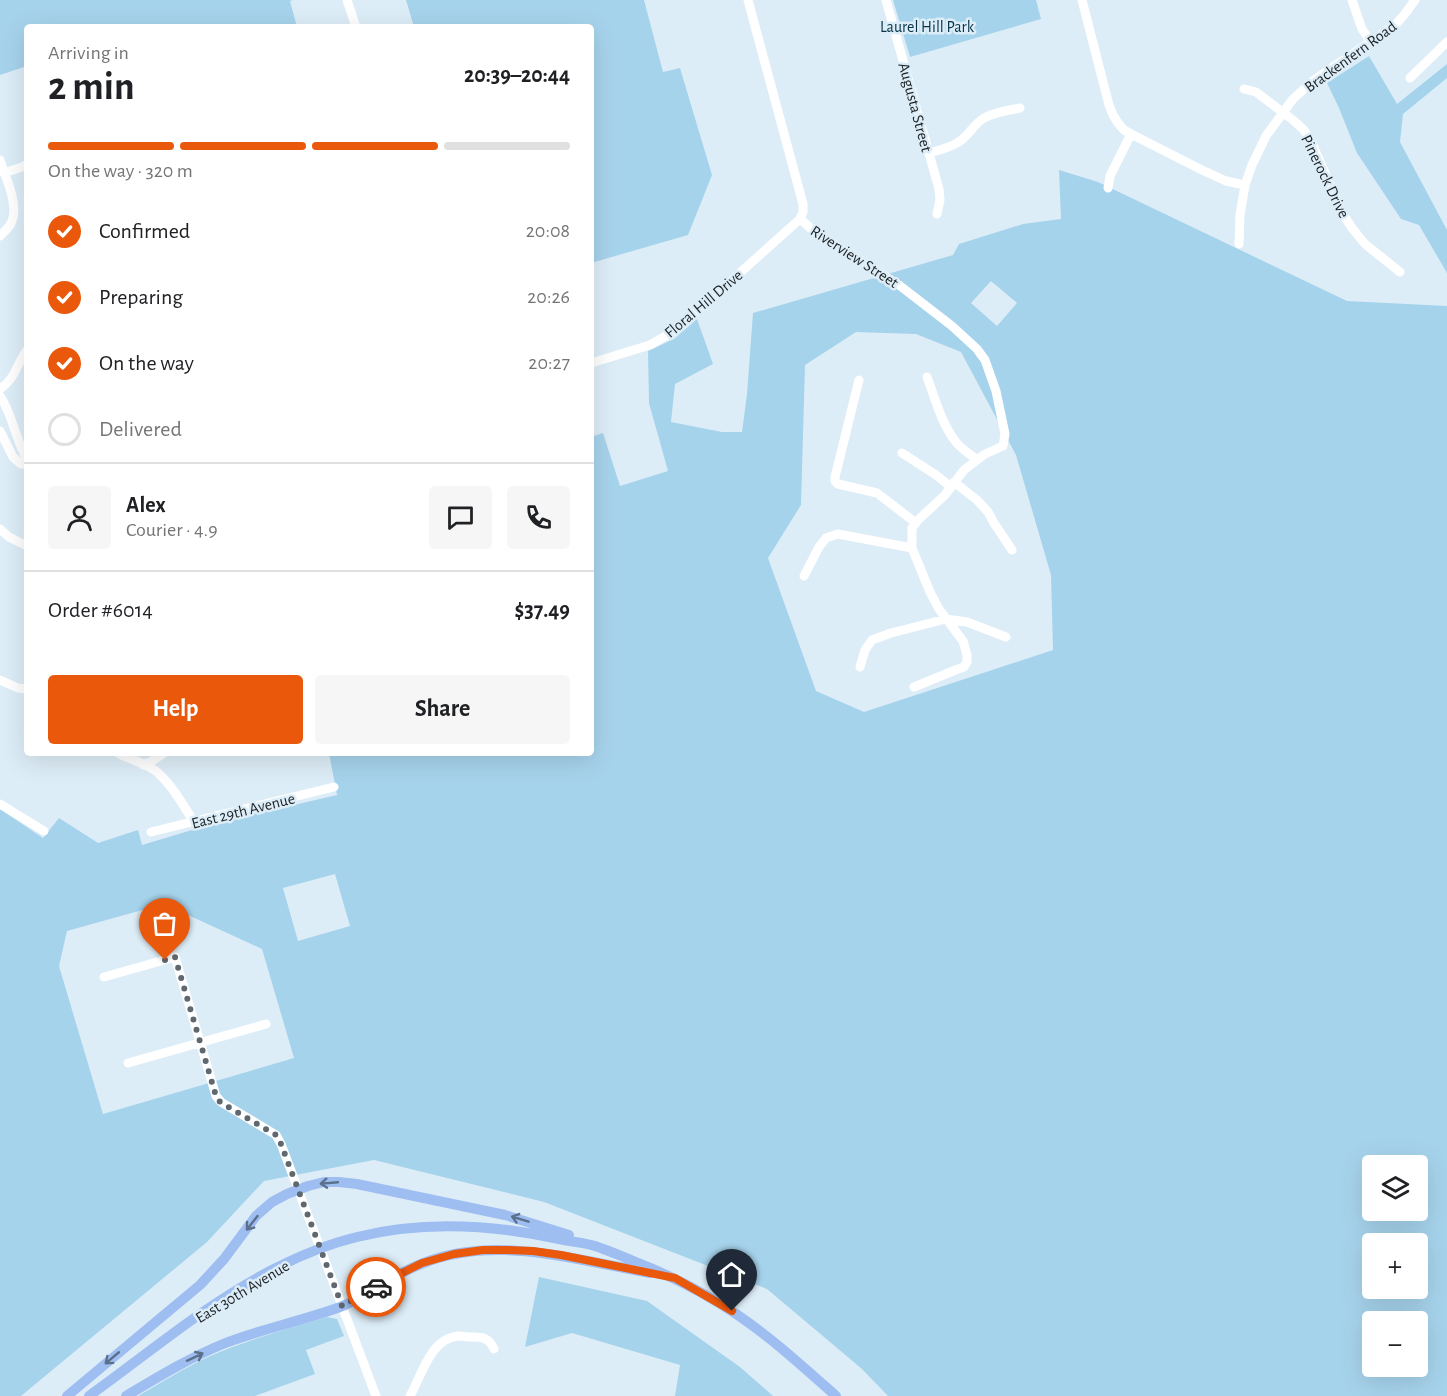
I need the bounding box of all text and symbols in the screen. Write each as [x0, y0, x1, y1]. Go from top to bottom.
street label: Brackenfern Road [1302, 18, 1400, 95]
park label: Laurel Hill Park [880, 19, 975, 35]
text: Arriving in [48, 43, 129, 63]
street label: Augusta Street [895, 61, 935, 154]
text: 20:39–20:44 [464, 64, 570, 86]
text: 2 min [48, 68, 135, 107]
street label: Pinerock Drive [1298, 132, 1352, 220]
text: On the way · 320 m [48, 161, 193, 181]
icon: check [48, 215, 81, 248]
text: Confirmed [99, 220, 190, 242]
text: 20:08 [526, 221, 570, 241]
street label: Riverview Street [808, 223, 901, 291]
street label: Floral Hill Drive [662, 267, 746, 341]
icon: check [48, 281, 81, 314]
text: Preparing [99, 286, 183, 308]
text: 20:26 [527, 287, 570, 307]
icon: check [48, 347, 81, 380]
text: On the way [99, 352, 194, 374]
text: 20:27 [528, 353, 570, 373]
text: Delivered [99, 418, 182, 440]
button: person [48, 486, 111, 549]
button: chat [429, 486, 492, 549]
button: phone [507, 486, 570, 549]
text: Alex [126, 494, 166, 516]
text: Courier · 4.9 [126, 520, 218, 540]
text: Order #6014 [48, 599, 153, 621]
text: $37.49 [514, 599, 570, 621]
button: Help [48, 675, 303, 744]
button: Share [315, 675, 570, 744]
street label: East 29th Avenue [190, 790, 297, 832]
pin [139, 898, 190, 960]
icon: bag [148, 907, 181, 940]
map controls [1362, 1155, 1428, 1377]
button: layers [1362, 1155, 1428, 1221]
one-way arrow [320, 1178, 339, 1189]
one-way arrow [511, 1213, 530, 1224]
one-way arrow [245, 1215, 258, 1231]
button: + [1362, 1233, 1428, 1299]
pin [706, 1249, 757, 1311]
courier [346, 1257, 406, 1317]
street label: East 30th Avenue [193, 1258, 292, 1326]
icon: home [715, 1258, 748, 1291]
icon: car [360, 1271, 393, 1304]
button: − [1362, 1311, 1428, 1377]
one-way arrow [186, 1350, 204, 1362]
one-way arrow [105, 1351, 120, 1365]

